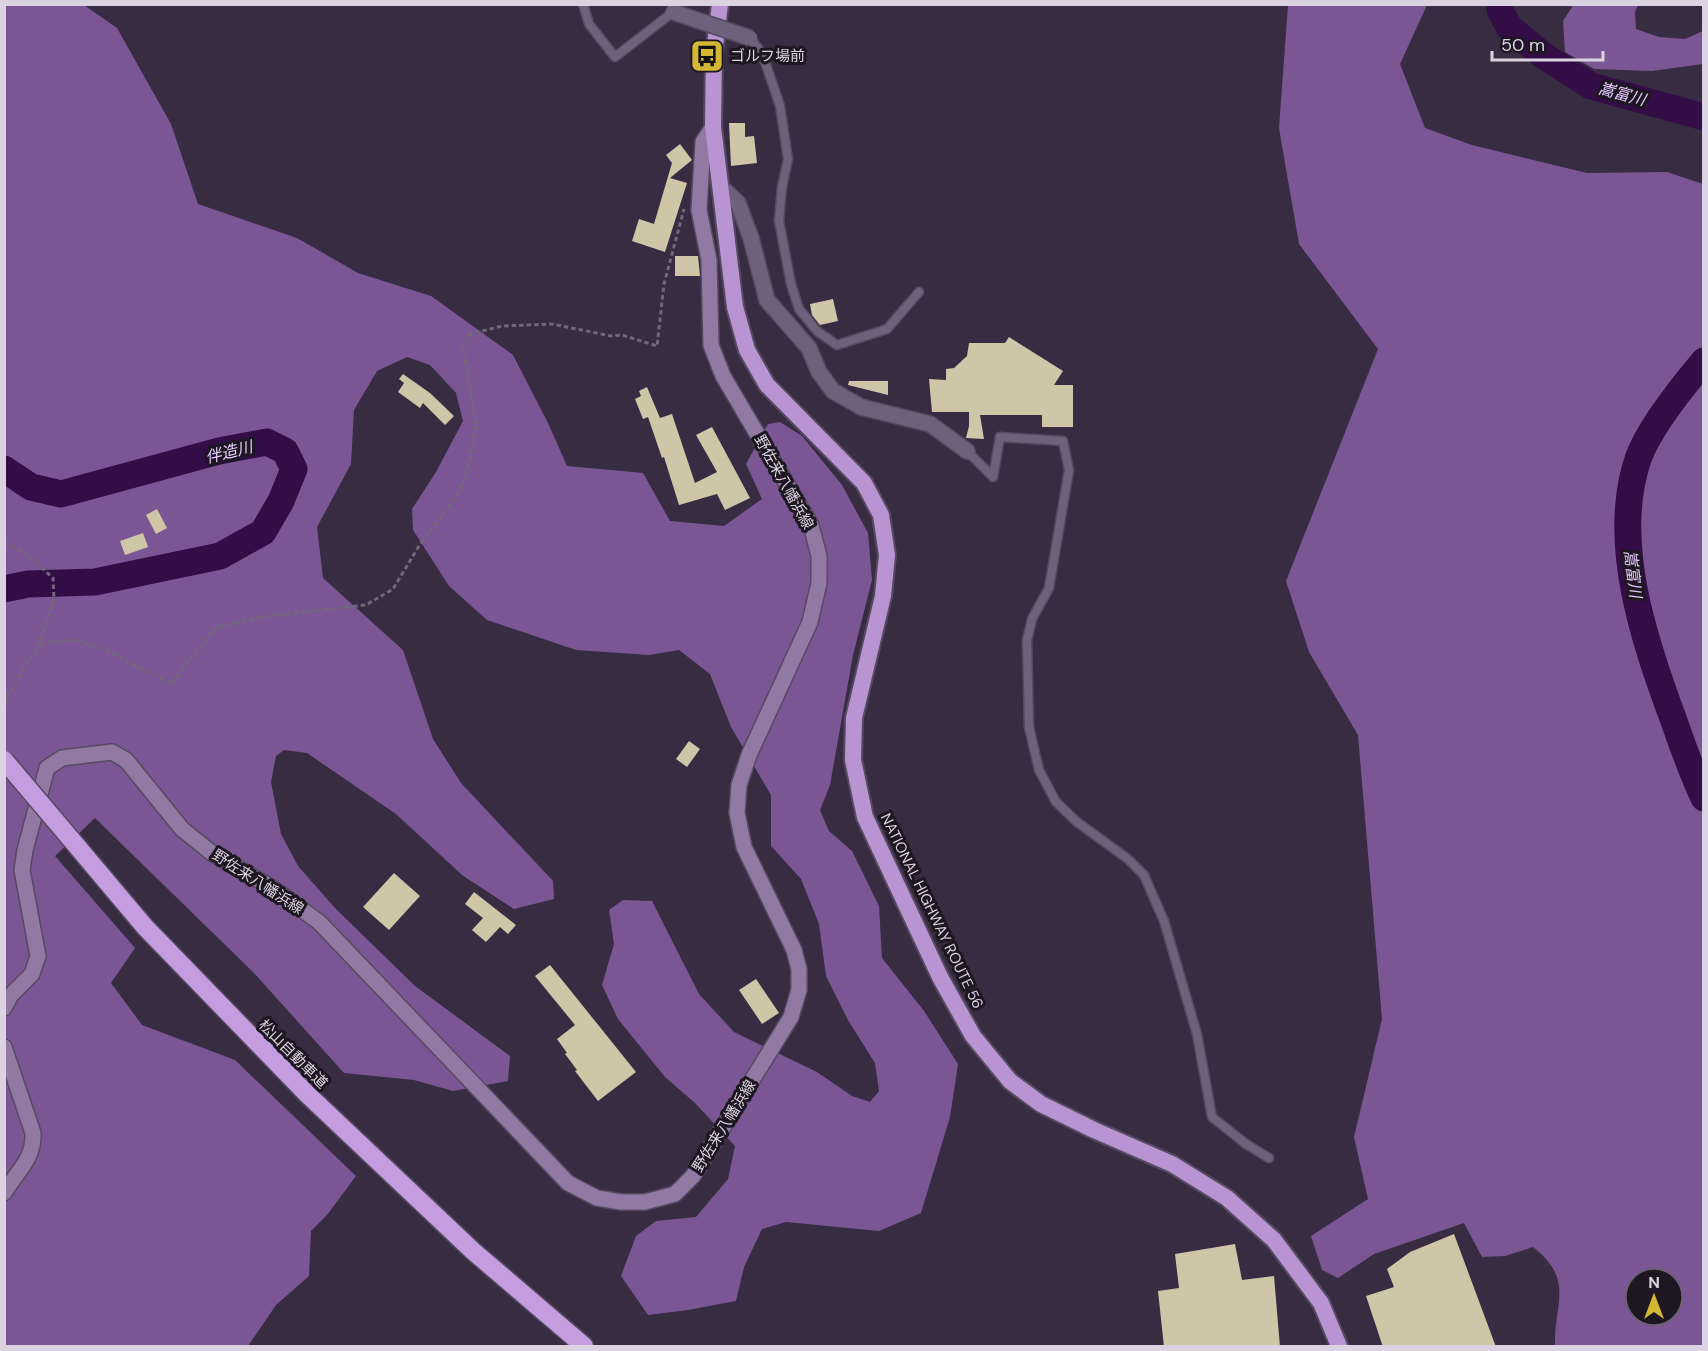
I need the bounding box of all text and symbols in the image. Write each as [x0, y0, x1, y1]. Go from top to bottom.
scale bar [1492, 24, 1603, 62]
text: 50 m [1501, 33, 1545, 57]
bus stop icon: ゴルフ場前 [689, 38, 725, 74]
place label: ゴルフ場前 [730, 46, 805, 66]
water label: 嵩富川 [1596, 78, 1650, 111]
street label: 野佐来八幡浜線 [750, 431, 818, 533]
water label: 伴造川 [203, 436, 257, 468]
water label: 嵩富川 [1620, 549, 1647, 601]
street label: NATIONAL HIGHWAY ROUTE 56 [876, 810, 988, 1012]
street label: 野佐来八幡浜線 [209, 845, 307, 919]
street label: 松山自動車道 [254, 1015, 332, 1093]
street label: 野佐来八幡浜線 [688, 1076, 760, 1176]
north arrow [1624, 1267, 1684, 1327]
text: N [1648, 1272, 1660, 1293]

